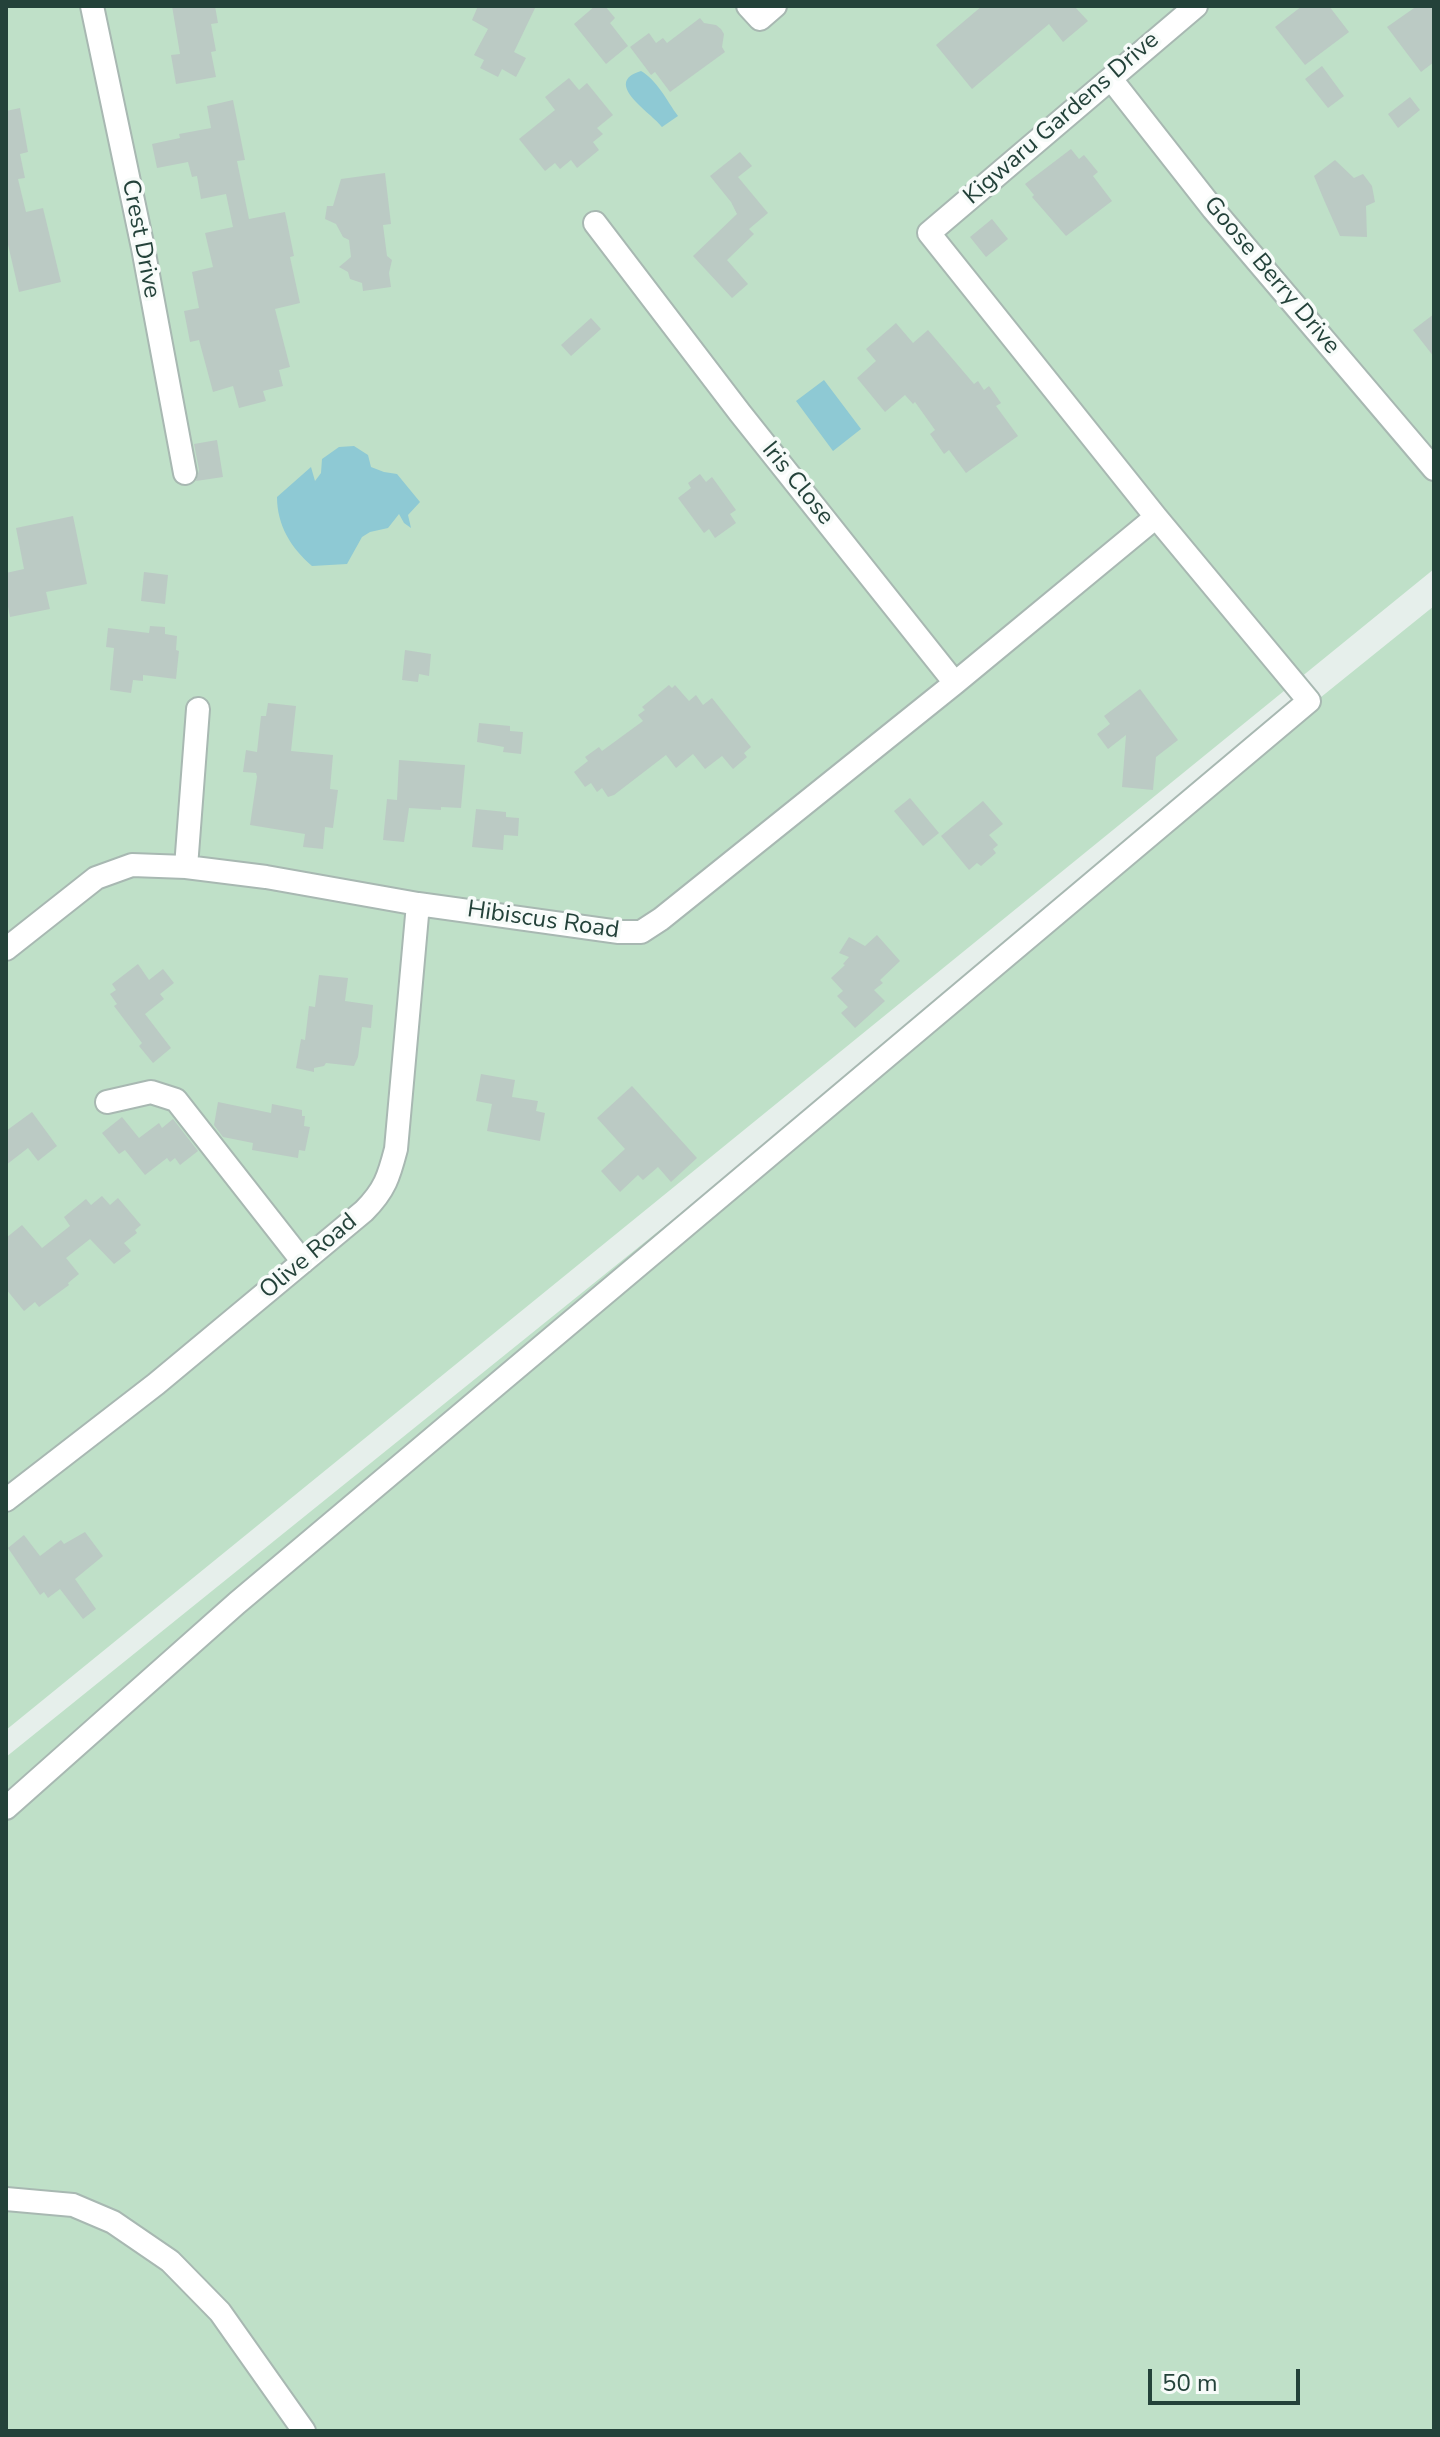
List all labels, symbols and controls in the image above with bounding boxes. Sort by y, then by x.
street label: Kigwaru Gardens Drive [959,26,1165,212]
street label: Crest Drive [114,177,166,301]
street label: Goose Berry Drive [1197,191,1345,361]
street label: Iris Close [755,437,839,531]
street label: Hibiscus Road [465,896,621,946]
street label: Olive Road [255,1208,363,1306]
scale bar [1152,2353,1304,2403]
text: 50 m [1162,2367,1218,2399]

